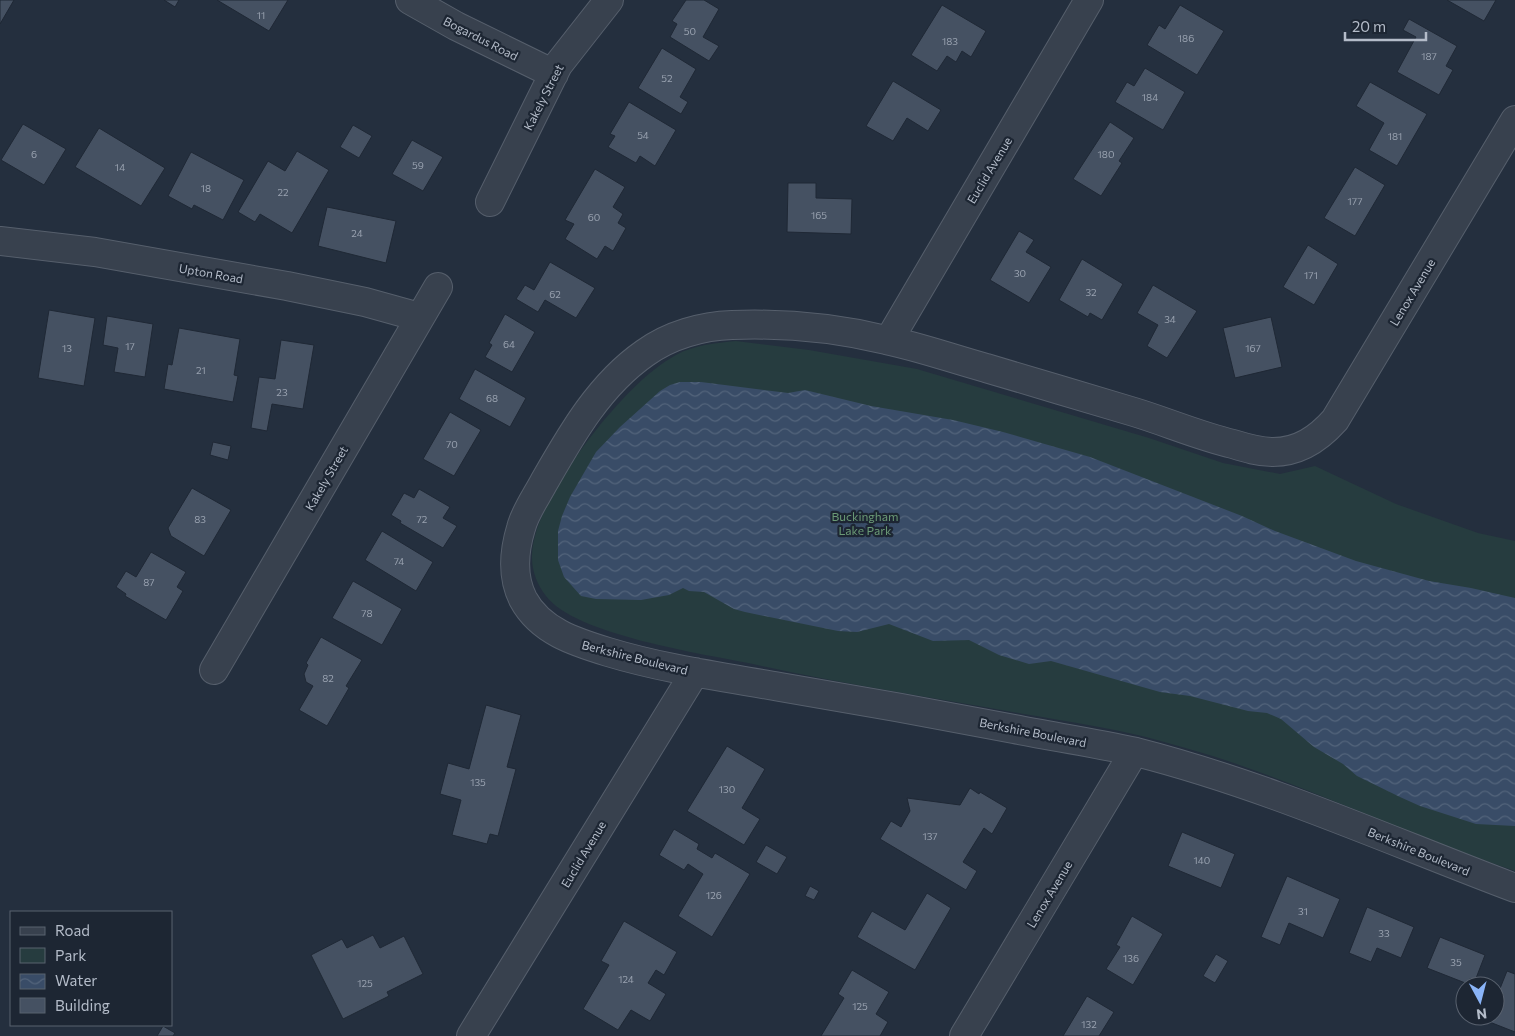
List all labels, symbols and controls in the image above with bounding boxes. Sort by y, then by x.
house number: 11 [257,9,265,21]
scale bar [1345,10,1426,42]
street label: Bogardus Road [441,13,521,63]
text: 20 m [1352,17,1386,35]
house number: 50 [684,25,696,37]
house number: 186 [1178,32,1194,44]
house number: 183 [942,35,958,47]
house number: 187 [1421,50,1437,62]
street label: Kakely Street [520,62,566,132]
house number: 52 [661,72,673,84]
house number: 184 [1142,91,1158,103]
house number: 54 [637,129,649,141]
house number: 181 [1388,130,1402,142]
street label: Euclid Avenue [964,134,1014,206]
house number: 6 [31,148,37,160]
house number: 180 [1098,148,1114,160]
house number: 59 [412,159,424,171]
house number: 14 [115,161,125,173]
house number: 18 [201,182,211,194]
house number: 22 [277,186,289,198]
house number: 177 [1348,195,1362,207]
house number: 165 [811,209,827,221]
house number: 60 [588,211,600,223]
house number: 24 [351,227,363,239]
street label: Lenox Avenue [1387,256,1437,328]
street label: Upton Road [178,260,244,286]
house number: 30 [1014,267,1026,279]
house number: 171 [1304,269,1318,281]
house number: 32 [1085,286,1097,298]
house number: 62 [549,288,561,300]
house number: 34 [1164,313,1176,325]
house number: 64 [503,338,515,350]
house number: 17 [125,340,135,352]
house number: 13 [62,342,72,354]
house number: 167 [1245,342,1261,354]
house number: 21 [196,364,206,376]
house number: 23 [276,386,288,398]
house number: 68 [486,392,498,404]
house number: 70 [446,438,458,450]
street label: Kakely Street [302,443,350,513]
park label: Buckingham Lake Park [832,509,898,537]
house number: 83 [194,513,206,525]
house number: 72 [417,513,428,525]
house number: 74 [394,555,404,567]
house number: 87 [143,576,155,588]
house number: 78 [361,607,373,619]
street label: Berkshire Boulevard [581,637,689,677]
house number: 82 [322,672,334,684]
street label: Berkshire Boulevard [978,715,1088,749]
house number: 135 [470,776,486,788]
house number: 130 [719,783,735,795]
street label: Euclid Avenue [558,818,608,890]
street label: Berkshire Boulevard [1366,824,1472,878]
house number: 137 [922,830,938,842]
house number: 140 [1194,854,1210,866]
street label: Lenox Avenue [1024,858,1074,930]
house number: 126 [706,889,722,901]
house number: 31 [1298,905,1308,917]
legend [10,911,172,1026]
text: Road [55,921,90,939]
house number: 33 [1378,927,1390,939]
text: Park [55,946,86,964]
house number: 136 [1123,952,1139,964]
house number: 35 [1450,956,1462,968]
text: Water [55,971,97,989]
house number: 124 [618,973,634,985]
north arrow [1455,976,1505,1026]
house number: 125 [357,977,373,989]
text: Building [55,996,110,1014]
house number: 125 [852,1000,868,1012]
text: N [1475,1005,1488,1023]
house number: 132 [1081,1018,1097,1030]

